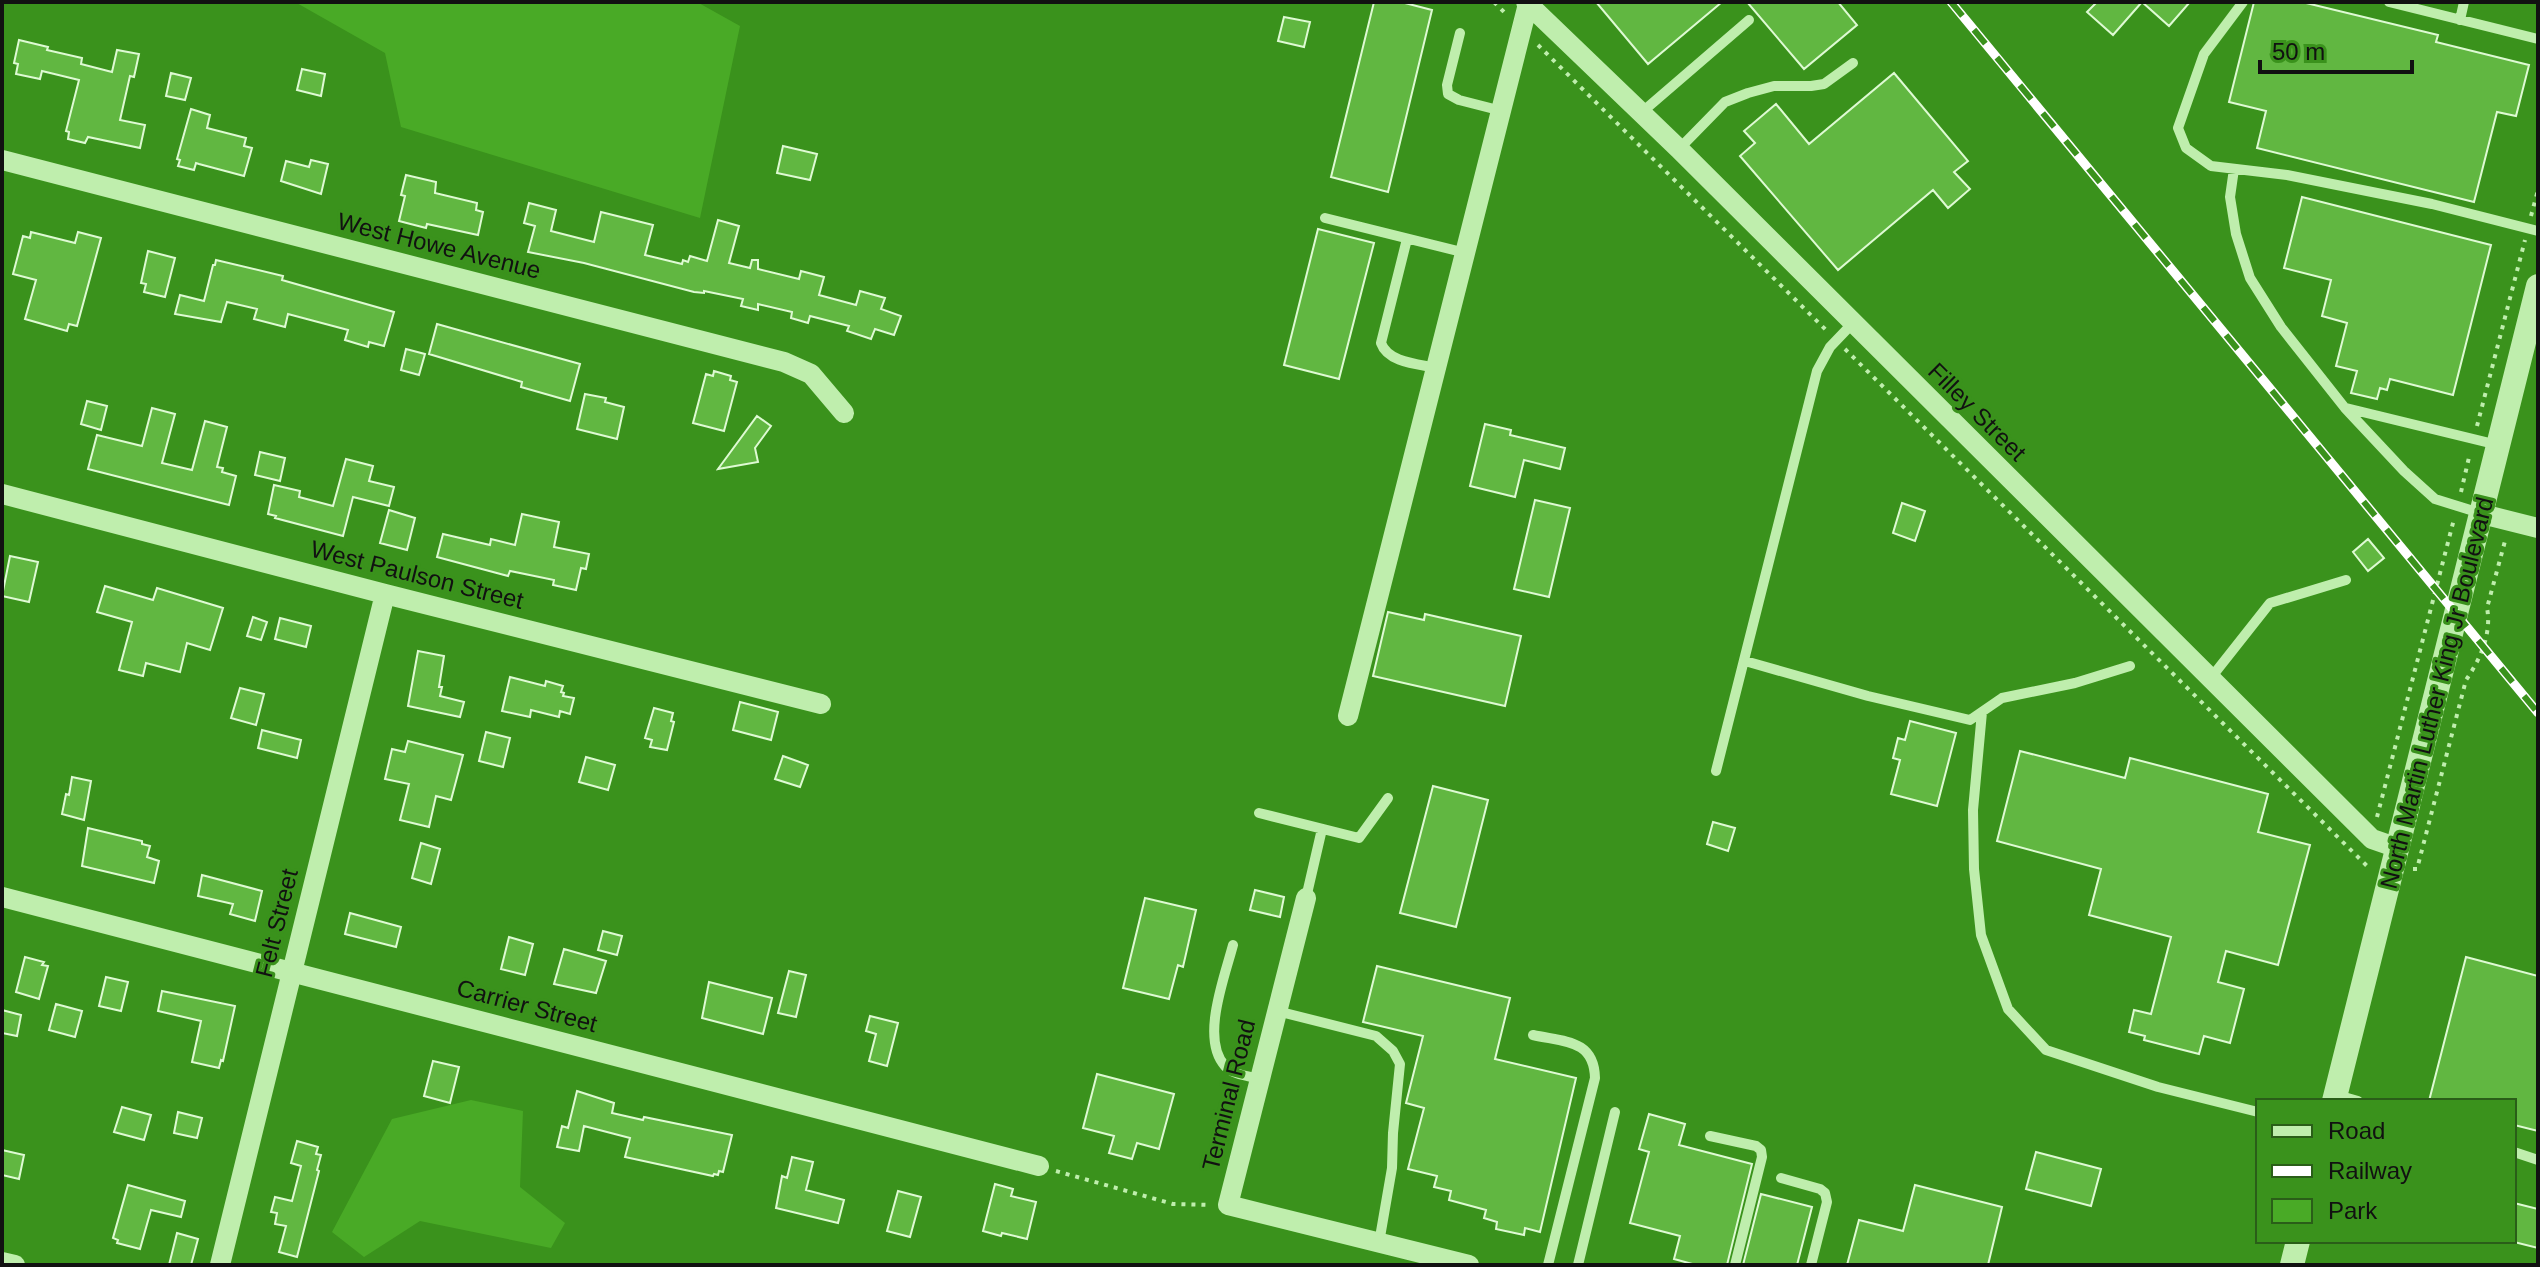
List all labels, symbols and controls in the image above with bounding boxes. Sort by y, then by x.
scale bar [2260,24,2412,74]
text: 50 m [2272,38,2325,65]
street label: West Howe Avenue [335,207,544,284]
street label: Filley Street [1923,357,2032,466]
street label: North Martin Luther King Jr Boulevard [2375,494,2498,892]
street label: West Paulson Street [308,535,527,614]
street label: Felt Street [250,866,303,980]
street label: Carrier Street [454,974,601,1037]
street label: Terminal Road [1197,1017,1260,1173]
legend [2256,1099,2516,1243]
text: Road [2328,1117,2385,1144]
text: Railway [2328,1157,2412,1184]
text: Park [2328,1197,2378,1224]

